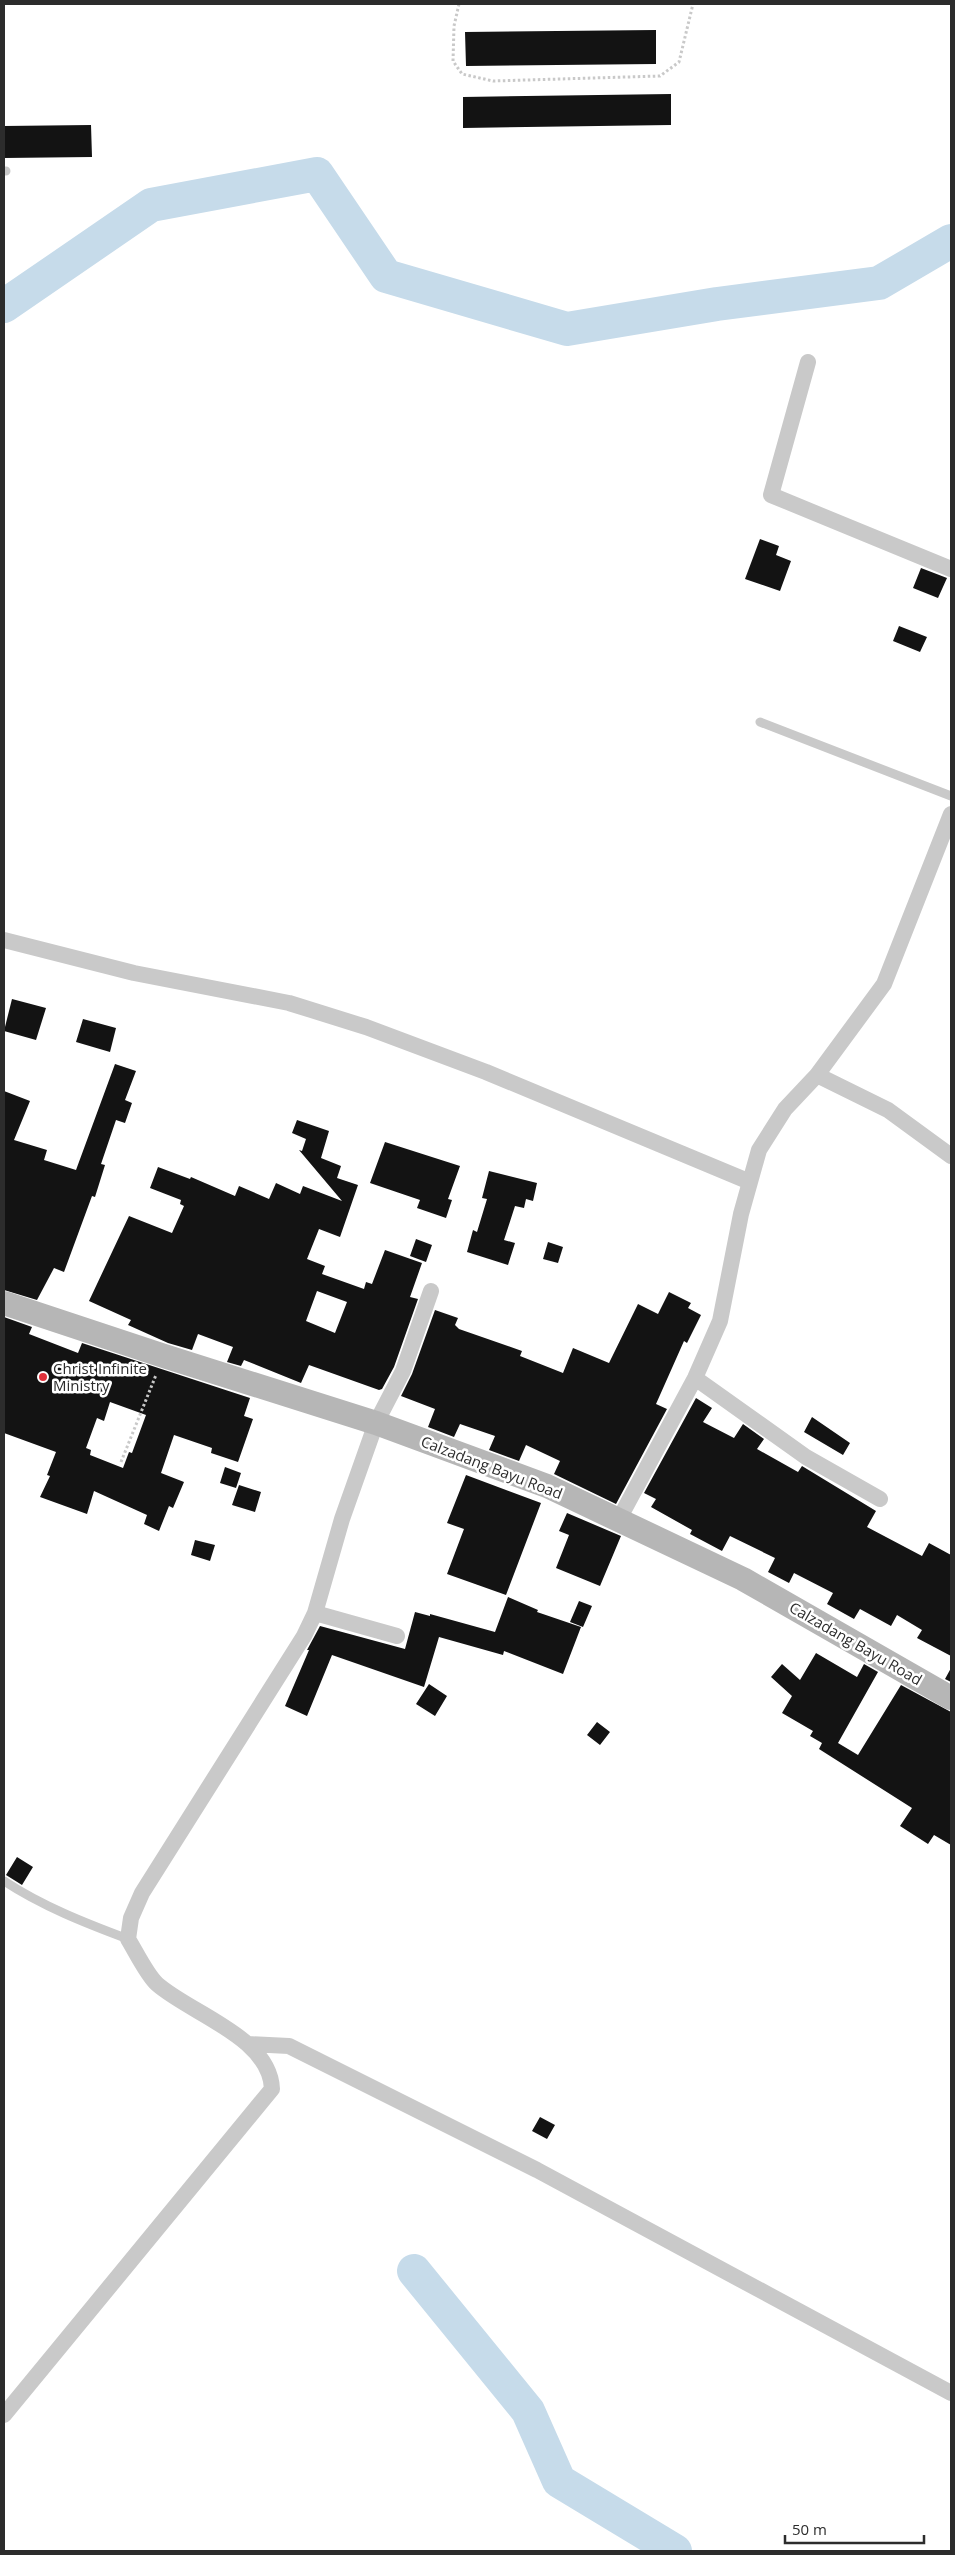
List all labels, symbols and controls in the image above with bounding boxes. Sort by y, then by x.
place label: Christ Infinite Ministry [53,1358,147,1395]
marker: Christ Infinite Ministry [37,1371,49,1383]
street label: Calzadang Bayu Road [418,1431,566,1503]
street label: Calzadang Bayu Road [786,1597,926,1689]
scale bar [785,2512,924,2544]
text: 50 m [792,2519,827,2539]

